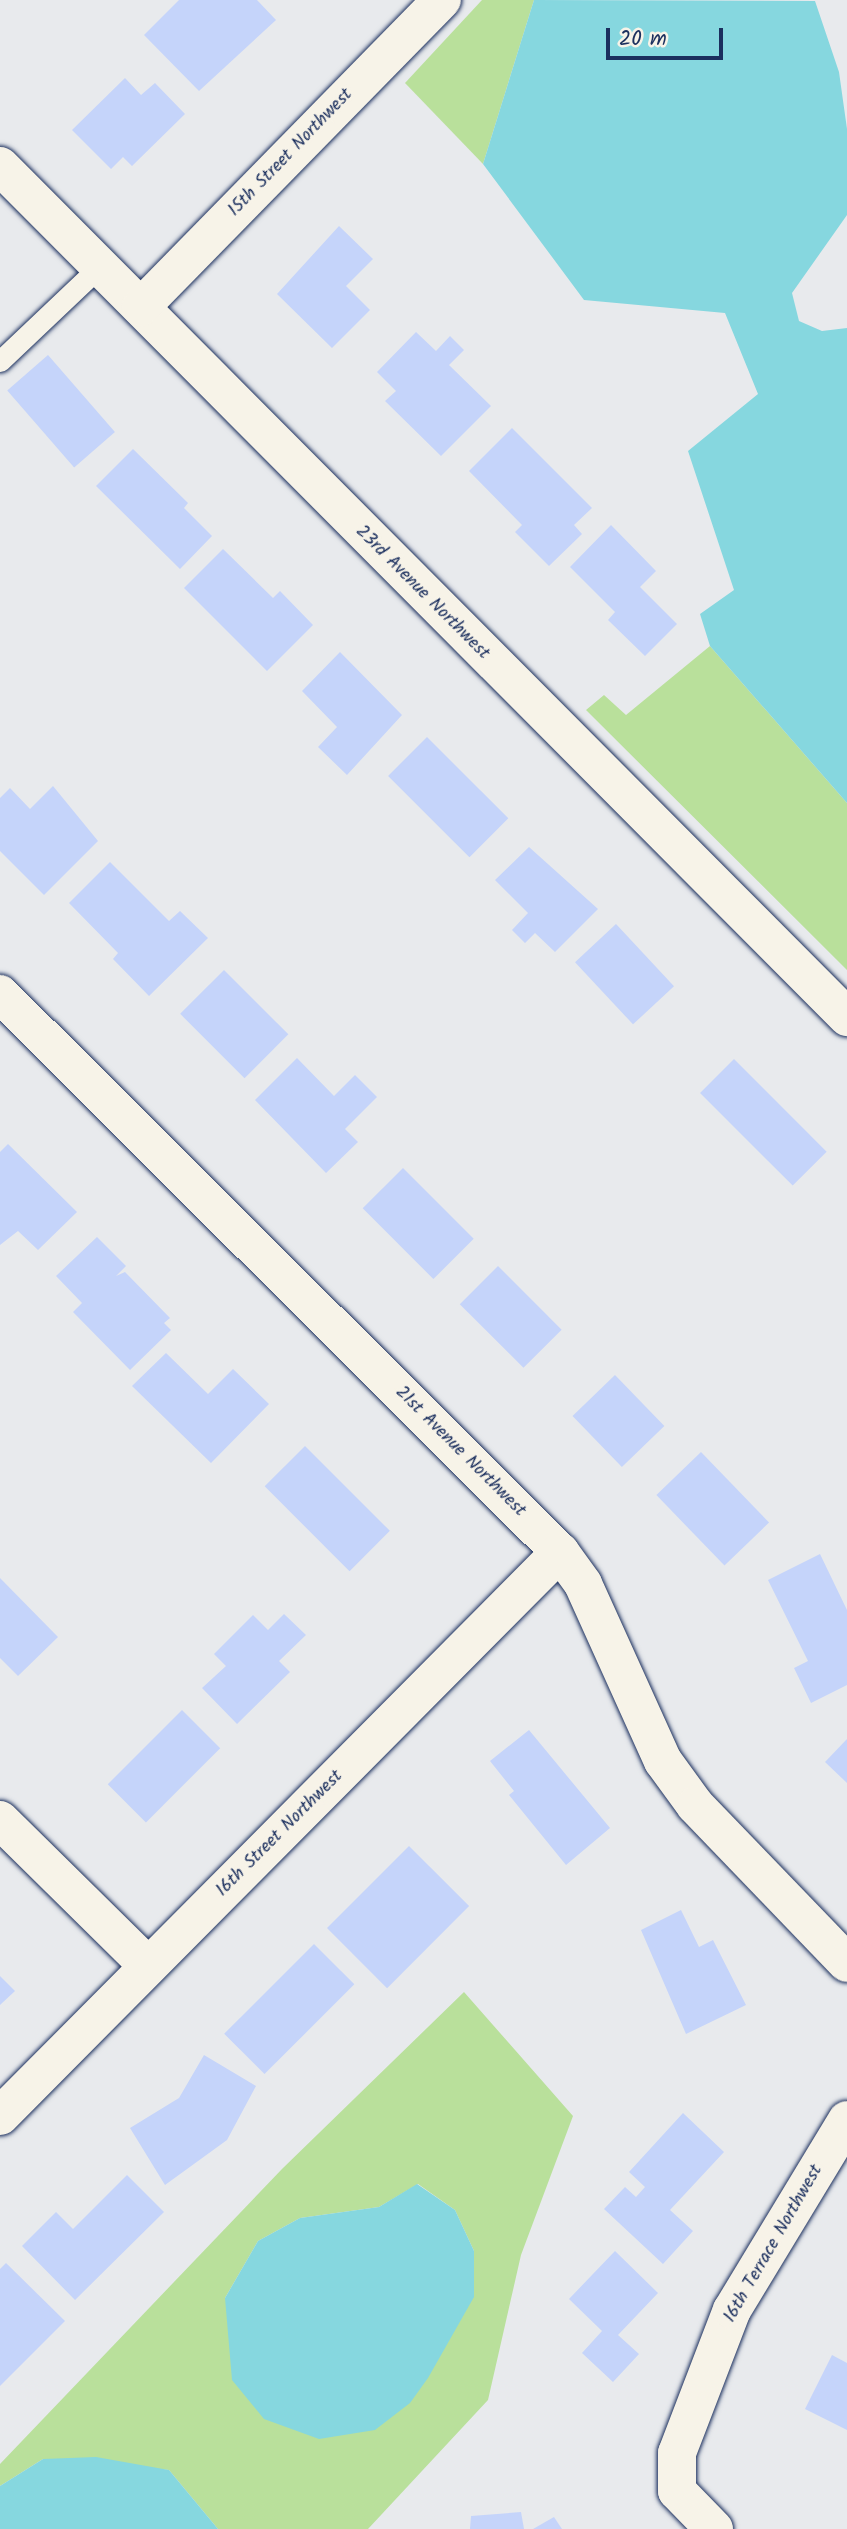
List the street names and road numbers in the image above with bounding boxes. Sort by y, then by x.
street label: 15th Street Northwest [224,84,358,222]
street label: 23rd Avenue Northwest [350,521,494,665]
street label: 21st Avenue Northwest [390,1382,530,1522]
street label: 16th Street Northwest [212,1766,348,1902]
street label: 16th Terrace Northwest [720,2161,828,2327]

